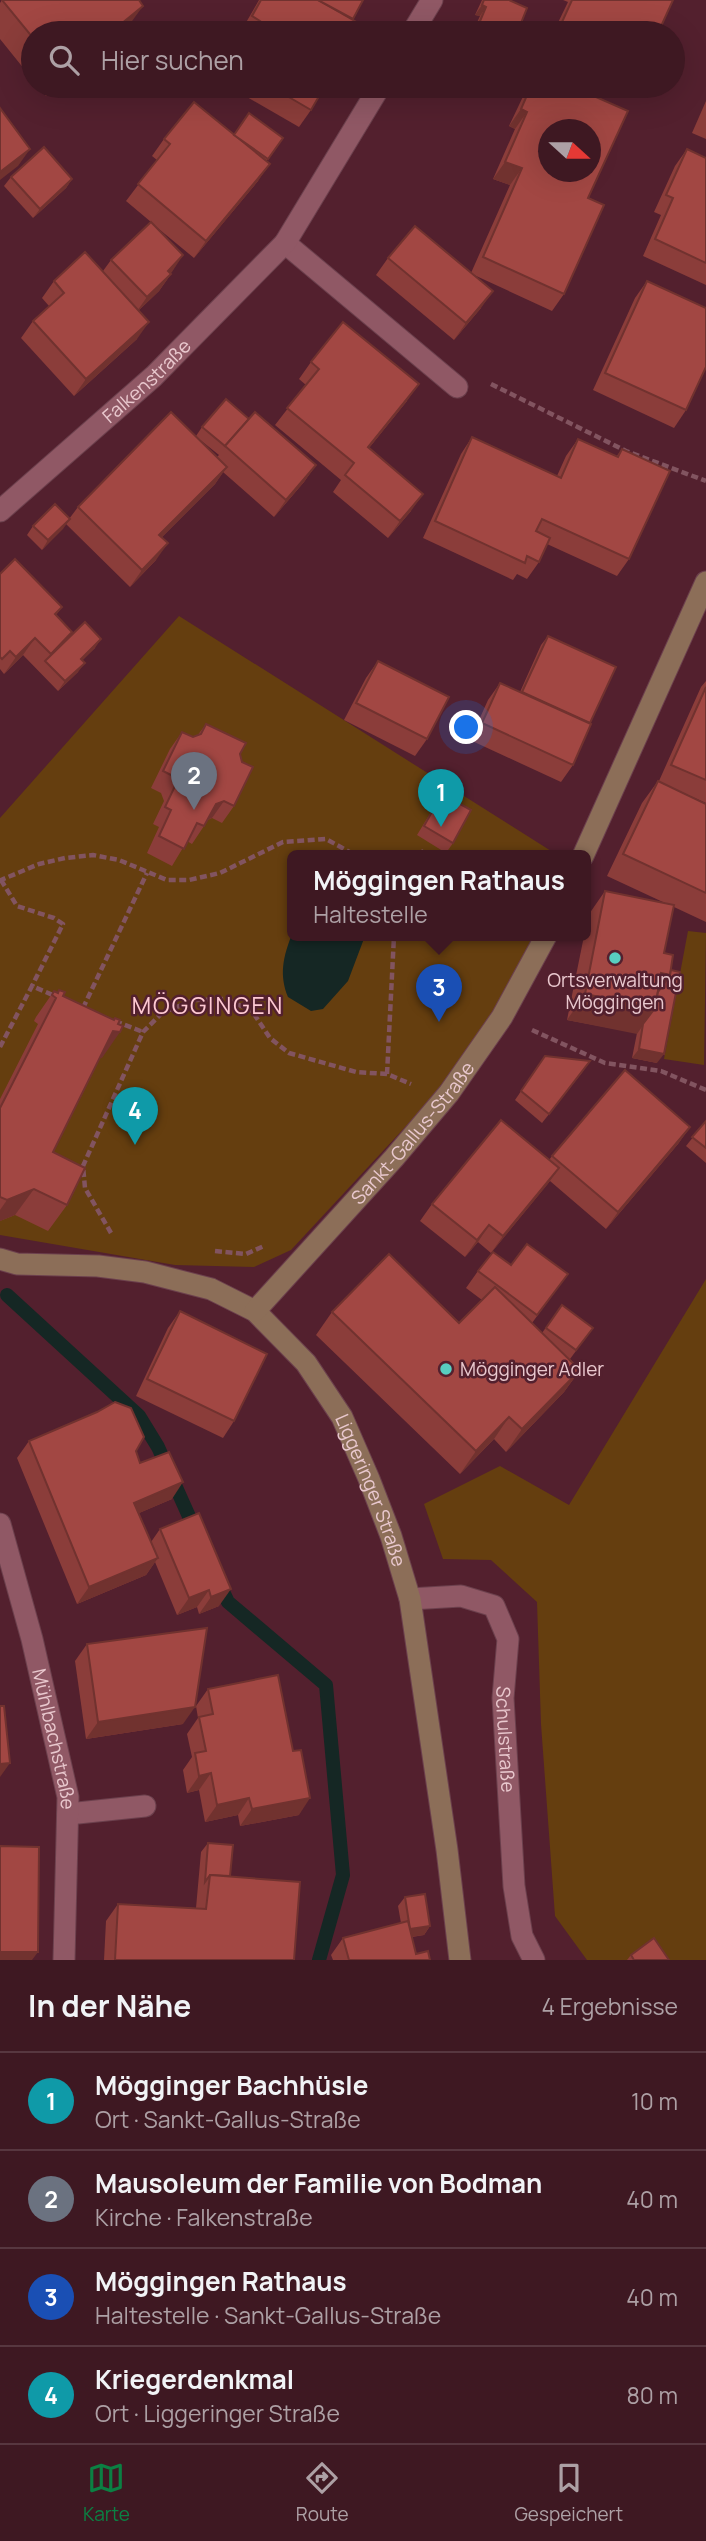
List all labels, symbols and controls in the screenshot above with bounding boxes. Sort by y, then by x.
search box [21,21,685,98]
icon: search [45,41,83,79]
text: Hier suchen [101,42,244,78]
north arrow [538,119,601,182]
street label: Falkenstraße [96,333,197,429]
your location [449,710,483,744]
pin: 2 [171,752,217,810]
pin: 1 [418,769,464,827]
popup [287,850,591,941]
text: Möggingen Rathaus [313,862,565,898]
text: Haltestelle [313,898,428,930]
marker: Ortsverwaltung Möggingen [607,950,623,966]
pin: 3 [416,964,462,1022]
place label: Ortsverwaltung Möggingen [547,967,683,1015]
district label: MÖGGINGEN [132,989,284,1021]
street label: Sankt-Gallus-Straße [345,1056,480,1210]
pin: 4 [112,1087,158,1145]
place label: Mögginger Adler [460,1356,604,1382]
marker: Mögginger Adler [438,1361,454,1377]
street label: Liggeringer Straße [329,1410,412,1570]
street label: Mühlbachstraße [26,1666,81,1810]
street label: Schulstraße [490,1685,522,1793]
text: In der Nähe [28,1985,191,2026]
text: 4 Ergebnisse [542,1990,678,2022]
text: Mögginger Bachhüsle [95,2067,368,2103]
text: 1 [46,2085,56,2117]
text: 10 m [631,2085,678,2117]
text: Ort · Sankt-Gallus-Straße [95,2103,361,2135]
text: Mausoleum der Familie von Bodman [95,2165,542,2201]
text: 2 [44,2183,58,2215]
text: 40 m [626,2183,678,2215]
text: Kirche · Falkenstraße [95,2201,313,2233]
text: Möggingen Rathaus [95,2263,347,2299]
text: 3 [44,2281,58,2313]
text: 40 m [626,2281,678,2313]
text: Haltestelle · Sankt-Gallus-Straße [95,2299,441,2331]
text: Kriegerdenkmal [95,2361,294,2397]
text: 4 [44,2379,58,2411]
text: 80 m [627,2379,678,2411]
text: Ort · Liggeringer Straße [95,2397,340,2429]
tab: Karte [83,2459,130,2527]
tab: Route [296,2459,349,2527]
tab: Gespeichert [514,2459,623,2527]

